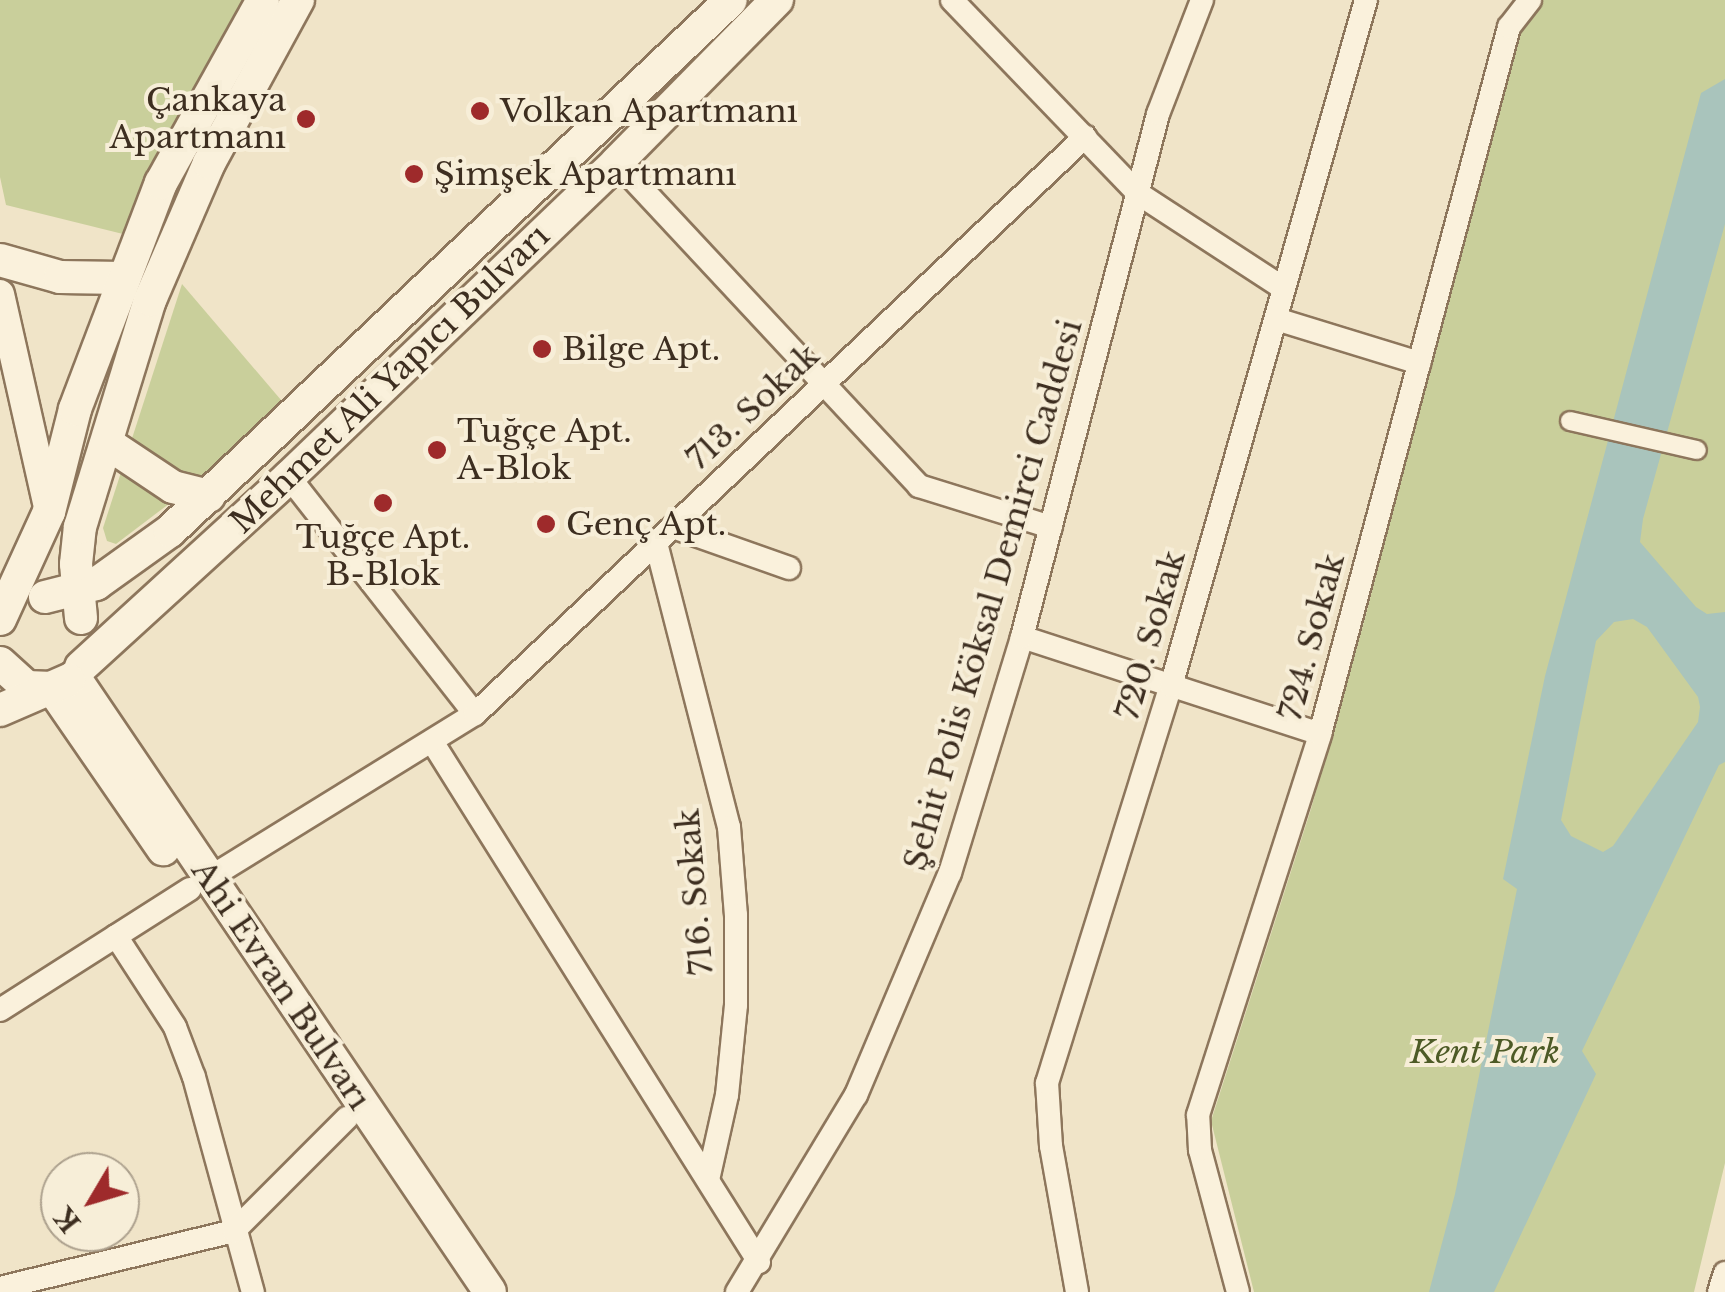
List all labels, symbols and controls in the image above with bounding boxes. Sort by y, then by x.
place label: Çankaya Apartmanı [109,82,286,157]
place label: Volkan Apartmanı [500,92,799,130]
marker: Volkan Apartmanı [469,100,491,122]
marker: Çankaya Apartmanı [295,108,317,130]
place label: Şimşek Apartmanı [434,155,738,193]
marker: Şimşek Apartmanı [403,163,425,185]
street label: Mehmet Ali Yapıcı Bulvarı [222,216,558,542]
street label: Şehit Polis Köksal Demirci Caddesi [896,315,1090,875]
place label: Bilge Apt. [562,330,721,368]
street label: 713. Sokak [679,336,827,478]
marker: Bilge Apt. [531,338,553,360]
place label: Tuğçe Apt. A-Blok [457,413,633,488]
marker: Tuğçe Apt. A-Blok [426,439,448,461]
marker: Tuğçe Apt. B-Blok [372,492,394,514]
place label: Genç Apt. [566,505,728,543]
marker: Genç Apt. [535,513,557,535]
place label: Tuğçe Apt. B-Blok [295,519,471,594]
street label: 720. Sokak [1109,546,1193,724]
street label: 724. Sokak [1271,550,1353,724]
street label: 716. Sokak [669,807,721,977]
street label: Ahi Evran Bulvarı [183,853,379,1117]
park label: Kent Park [1410,1033,1560,1071]
north arrow [40,1152,140,1252]
text: K [47,1200,88,1239]

